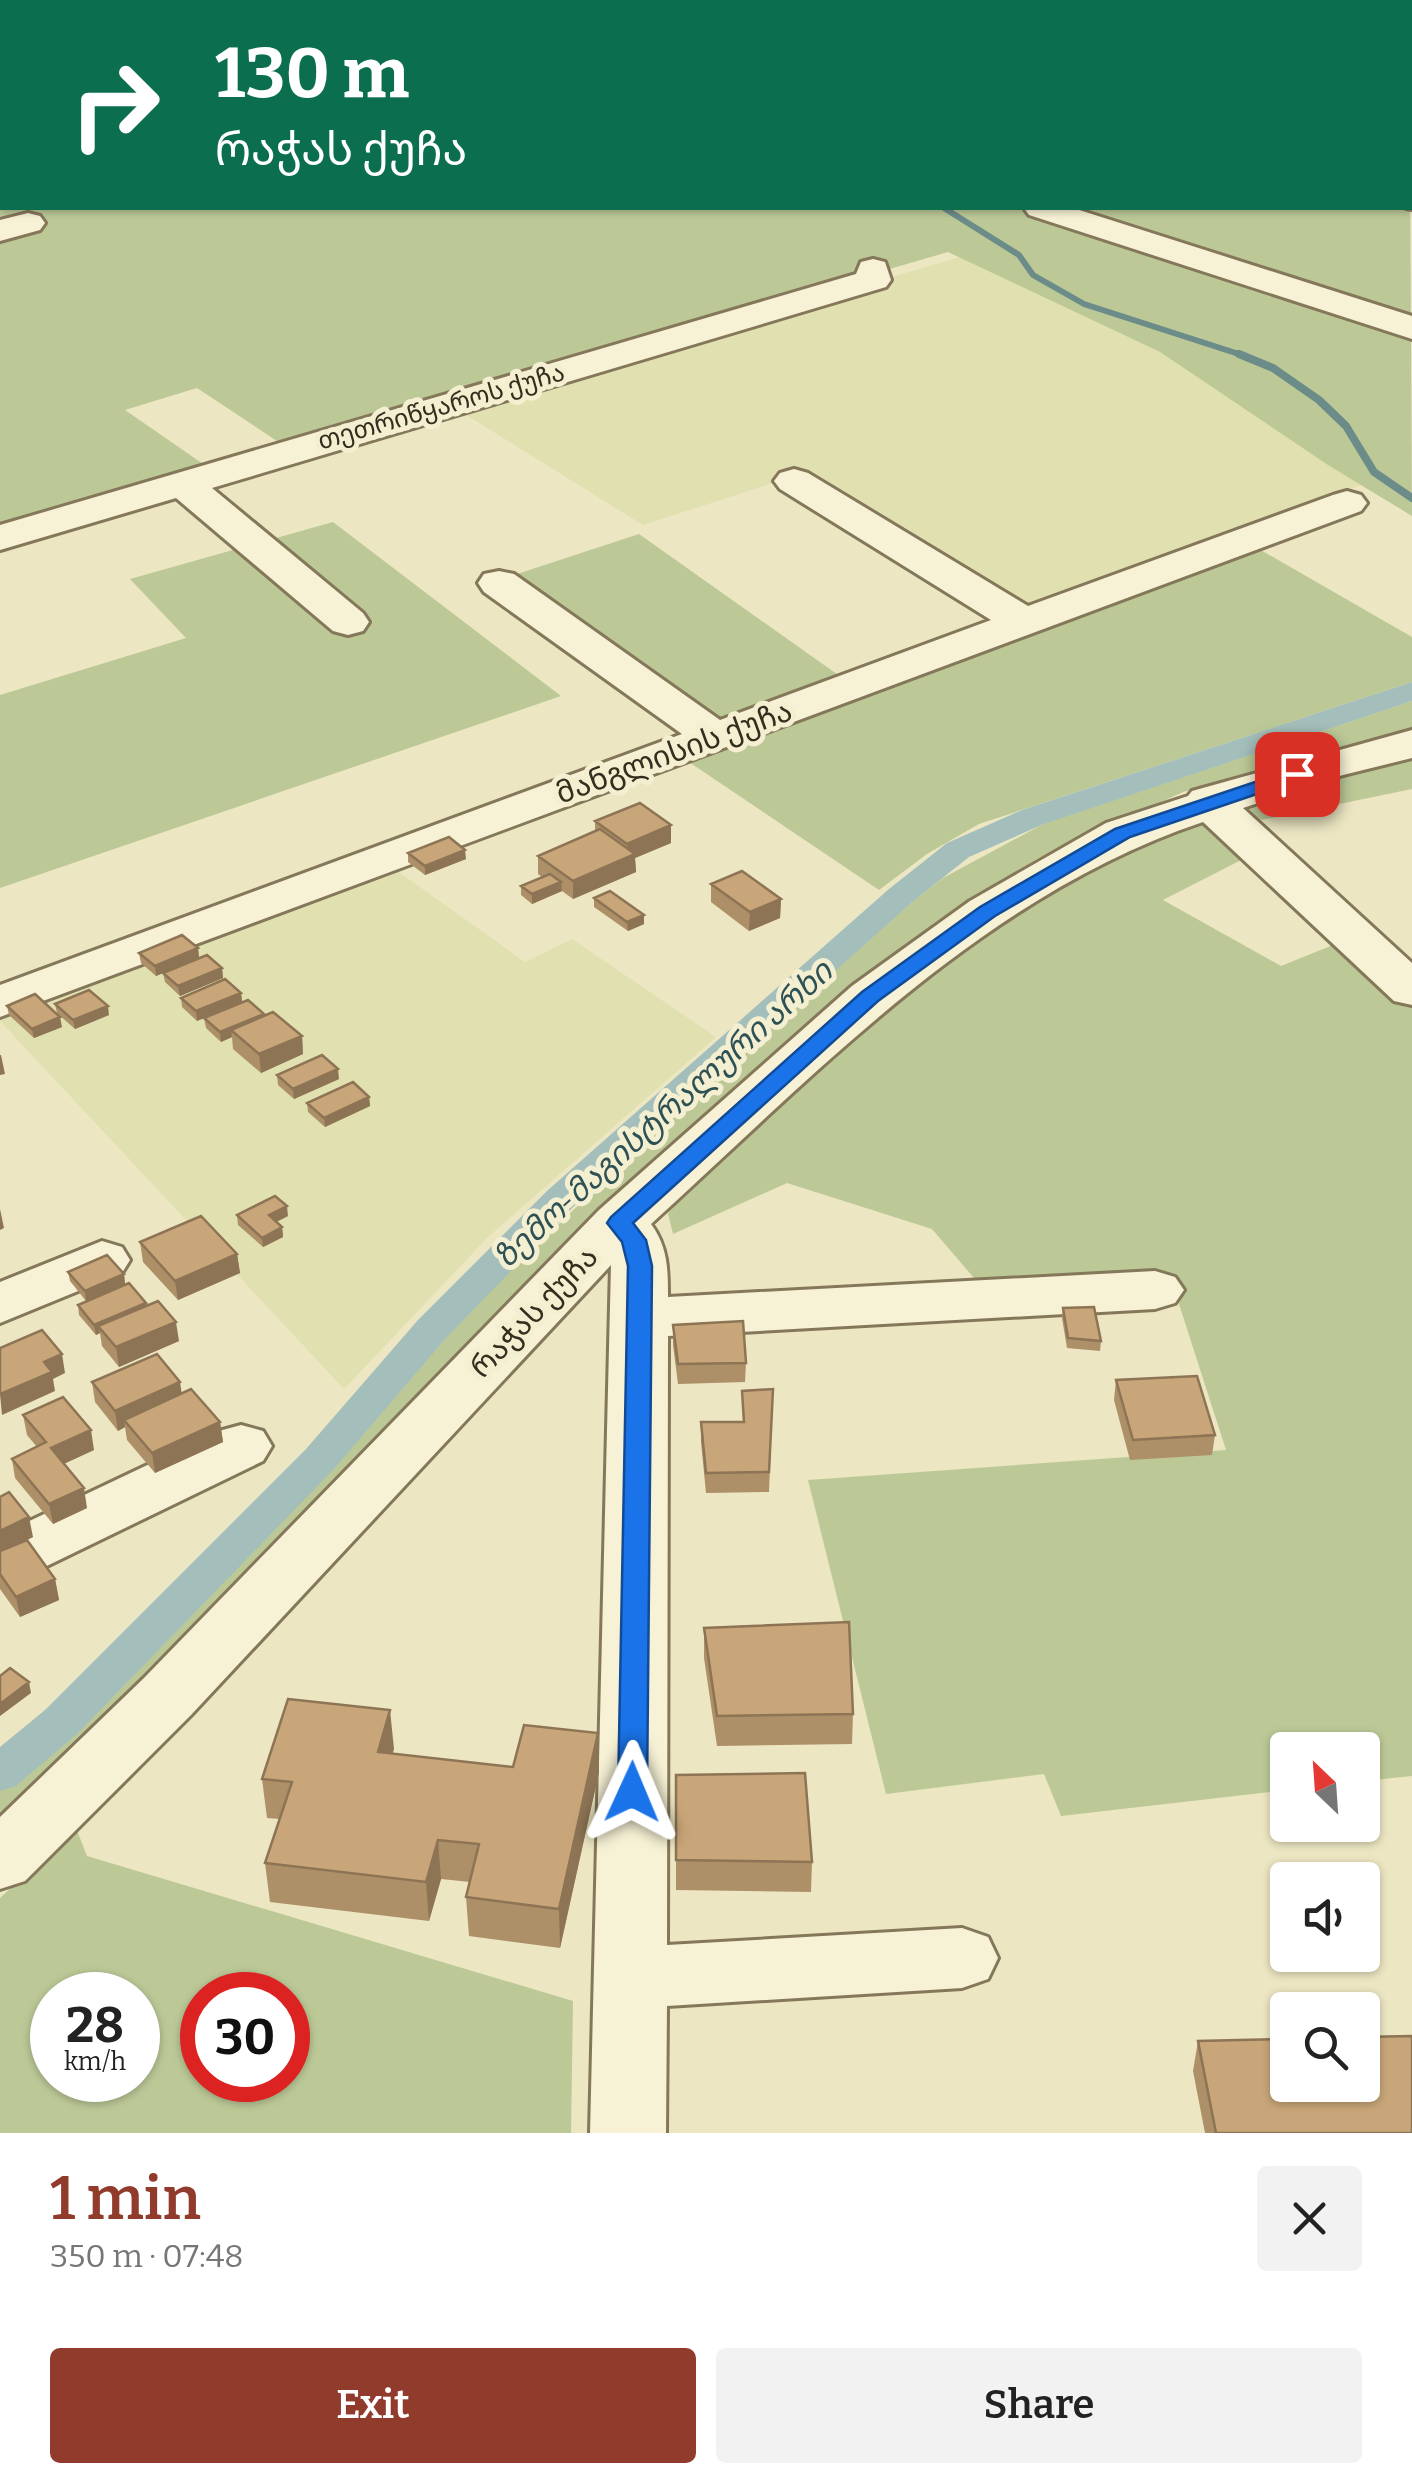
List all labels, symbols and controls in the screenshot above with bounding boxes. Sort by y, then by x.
text: 130 m [215,32,409,116]
icon: right [50,40,180,170]
text: რაჭას ქუჩა [215,123,467,177]
street label: თეთრიწყაროს ქუჩა [314,357,568,457]
street label: მანგლისის ქუჩა [551,693,797,811]
pin [1255,732,1340,817]
icon: arrive [1270,747,1325,802]
water label: ზემო-მაგისტრალური არხი [486,951,841,1276]
street label: რაჭას ქუჩა [463,1239,605,1385]
north arrow [1270,1732,1380,1842]
map controls [1270,1732,1380,2102]
position arrow [580,1740,684,1844]
button: sound [1270,1862,1380,1972]
speed limit sign: 30 [180,1972,310,2102]
button: search [1270,1992,1380,2102]
text: 28 [66,1995,124,2055]
text: km/h [64,2047,126,2077]
text: 1 min [50,2163,201,2235]
button: close [1257,2166,1362,2271]
text: 350 m · 07:48 [50,2237,244,2275]
button: Exit [50,2348,696,2463]
button: Share [716,2348,1362,2463]

